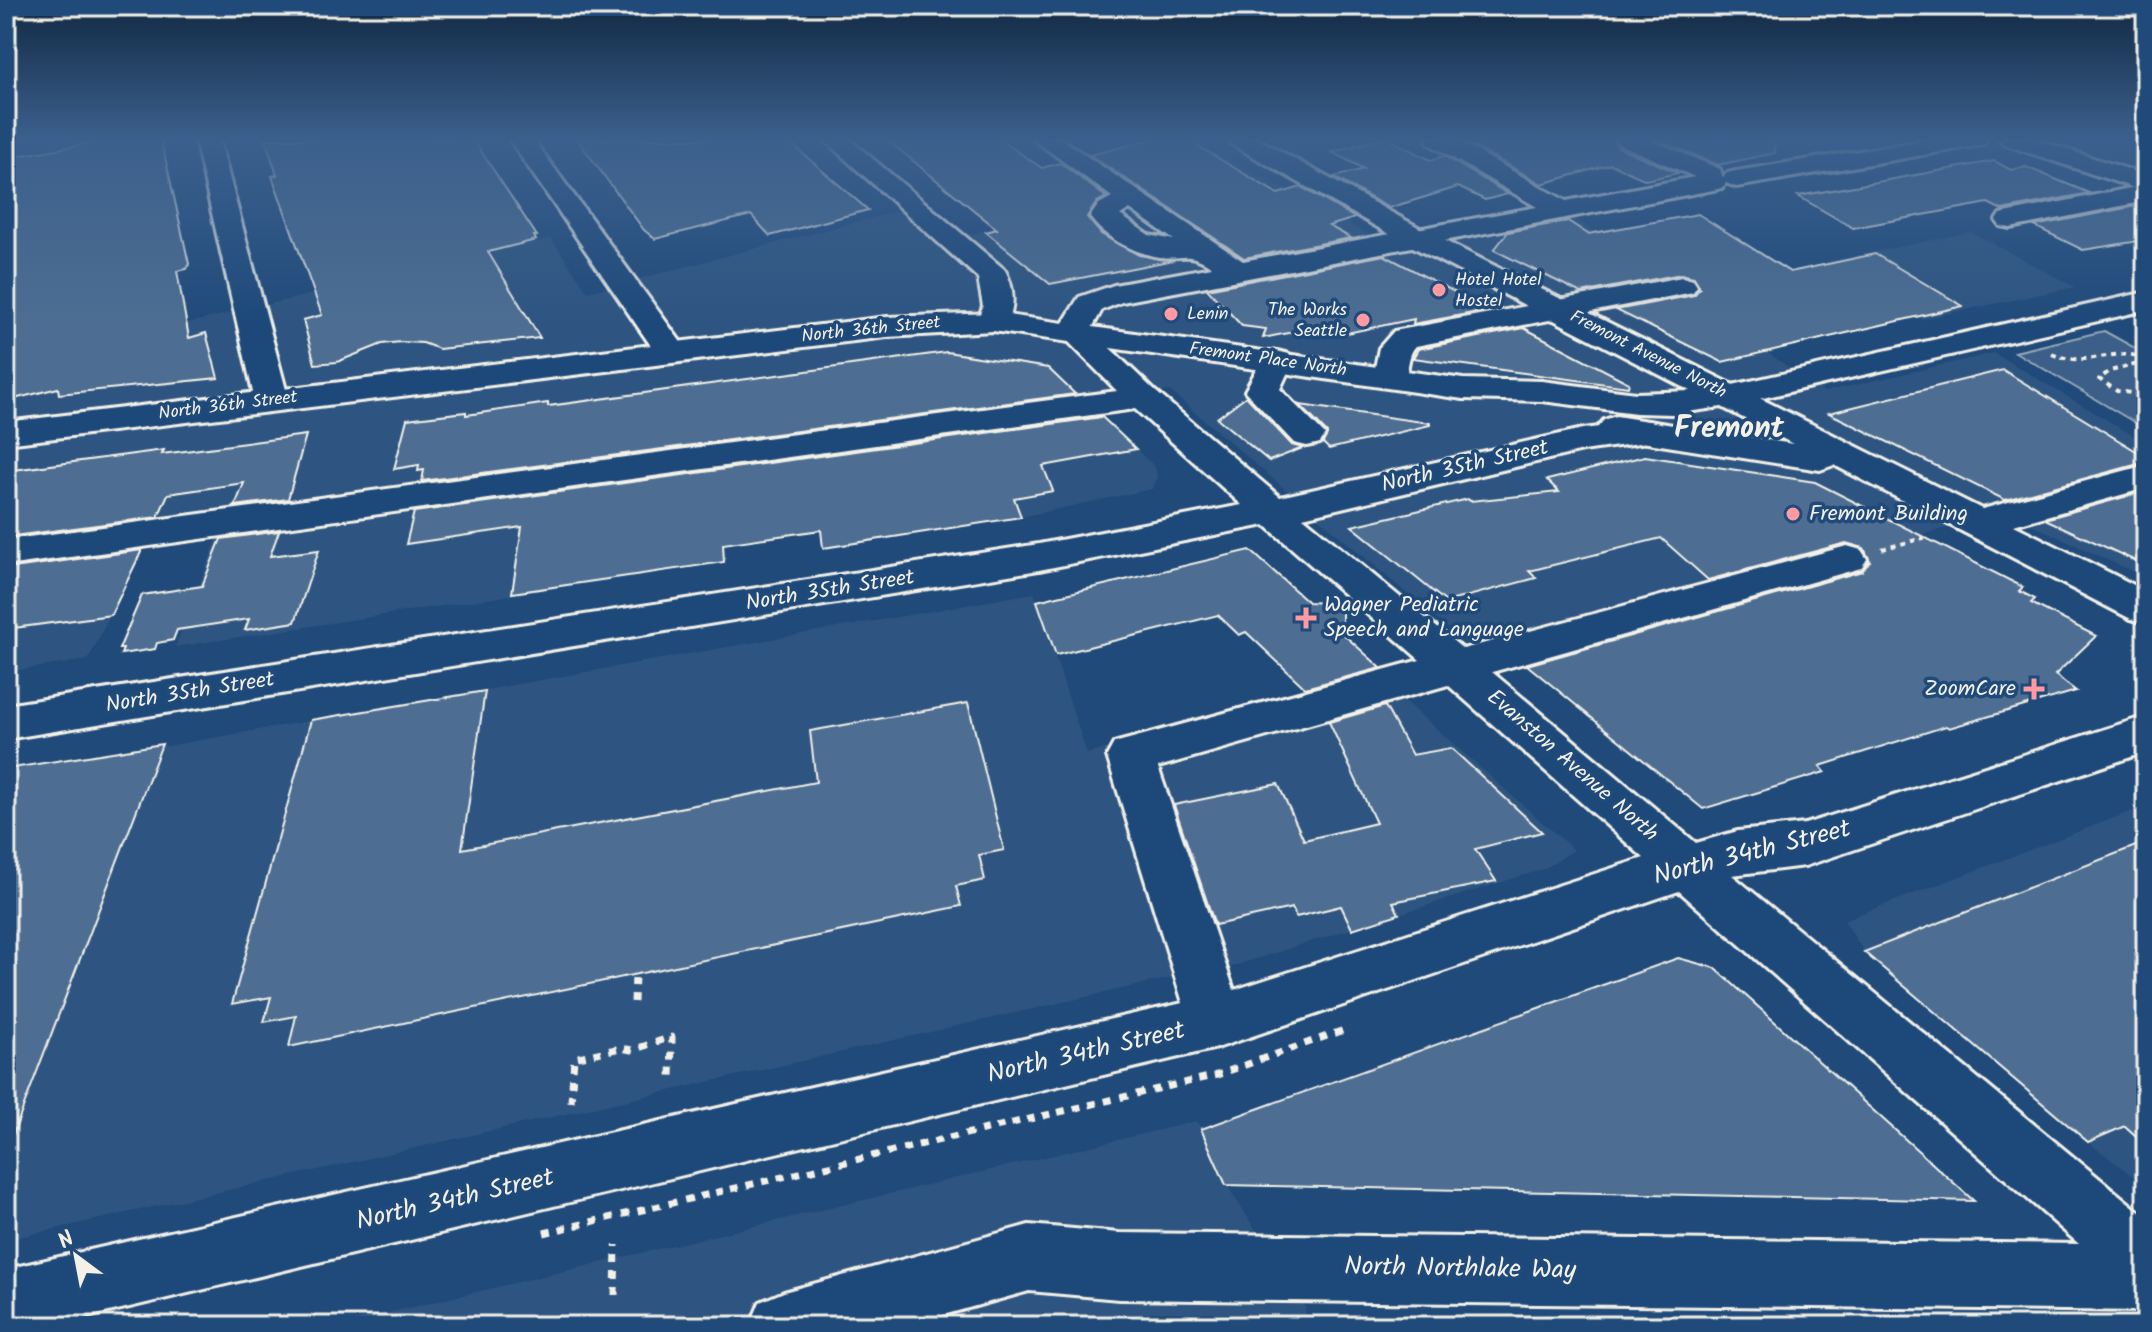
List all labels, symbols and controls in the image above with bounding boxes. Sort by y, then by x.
place label: Hotel Hotel Hostel [1455,266,1542,316]
marker: Hotel Hotel Hostel [1430,281,1448,299]
place label: The Works Seattle [1268,296,1347,346]
place label: Lenin [1187,300,1228,329]
street label: Fremont Avenue North [1564,303,1732,407]
marker: Lenin [1162,305,1180,323]
street label: North 36th Street [800,308,943,352]
marker: The Works Seattle [1354,311,1372,329]
street label: Fremont Place North [1187,335,1349,385]
street label: North 36th Street [157,383,300,429]
district label: Fremont [1674,405,1785,453]
street label: North 35th Street [1378,431,1553,503]
place label: Fremont Building [1809,497,1968,532]
marker: Fremont Building [1784,505,1802,523]
street label: North 35th Street [743,560,917,622]
place label: Wagner Pediatric Speech and Language [1324,588,1524,648]
marker: Wagner Pediatric Speech and Language [1295,607,1317,629]
street label: North 35th Street [103,662,277,724]
place label: ZoomCare [1924,672,2016,707]
marker: ZoomCare [2023,678,2045,700]
street label: Evanston Avenue North [1478,681,1666,851]
street label: North 34th Street [1649,808,1856,898]
street label: North 34th Street [983,1010,1190,1096]
street label: North 34th Street [352,1157,559,1243]
north arrow [36,1216,116,1296]
text: N [52,1223,82,1260]
street label: North Northlake Way [1344,1246,1577,1292]

